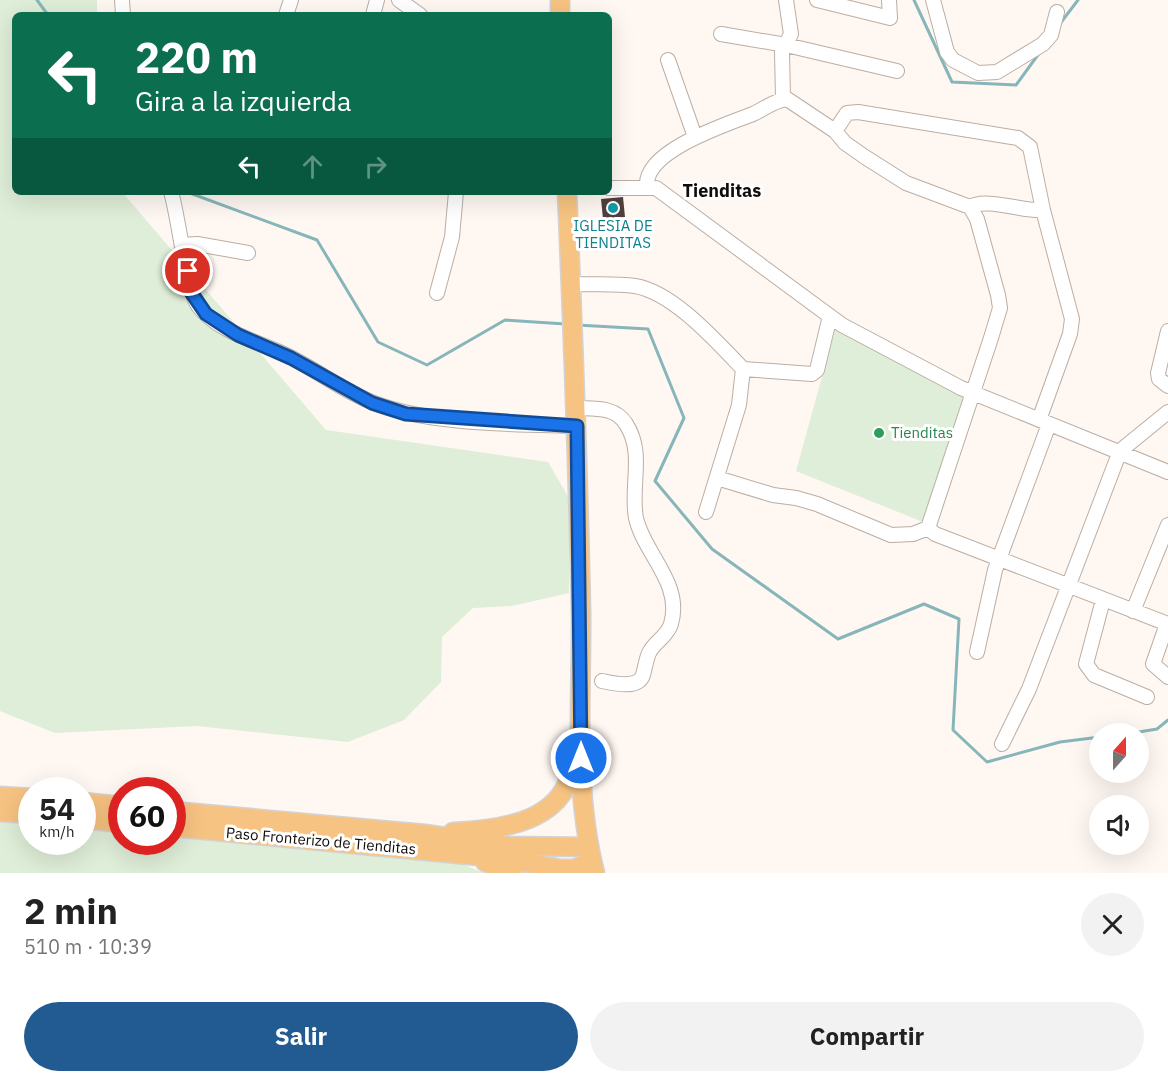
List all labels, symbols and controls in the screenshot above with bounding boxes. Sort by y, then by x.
text: 220 m [135,30,258,85]
icon: left [36,36,114,114]
text: Gira a la izquierda [135,83,351,118]
icon: left [233,150,266,183]
icon: ahead [296,150,329,183]
icon: right [359,150,392,183]
district label: Tienditas [683,179,761,202]
marker: IGLESIA DE TIENDITAS [606,201,620,215]
place label: IGLESIA DE TIENDITAS [573,216,653,252]
pin [162,245,213,296]
icon: arrive [171,254,204,287]
place label: Tienditas [891,423,953,442]
marker: Tienditas [872,426,886,440]
north arrow [1089,723,1149,783]
map controls [1089,723,1149,855]
position arrow [549,726,613,790]
speed limit sign: 60 [108,777,186,855]
text: 54 [39,789,75,828]
button: sound [1089,795,1149,855]
text: km/h [39,822,75,841]
street label: Paso Fronterizo de Tienditas [225,823,417,858]
text: 2 min [24,887,118,934]
button: close [1081,893,1144,956]
text: 510 m · 10:39 [24,933,152,960]
button: Salir [24,1002,578,1071]
button: Compartir [590,1002,1144,1071]

